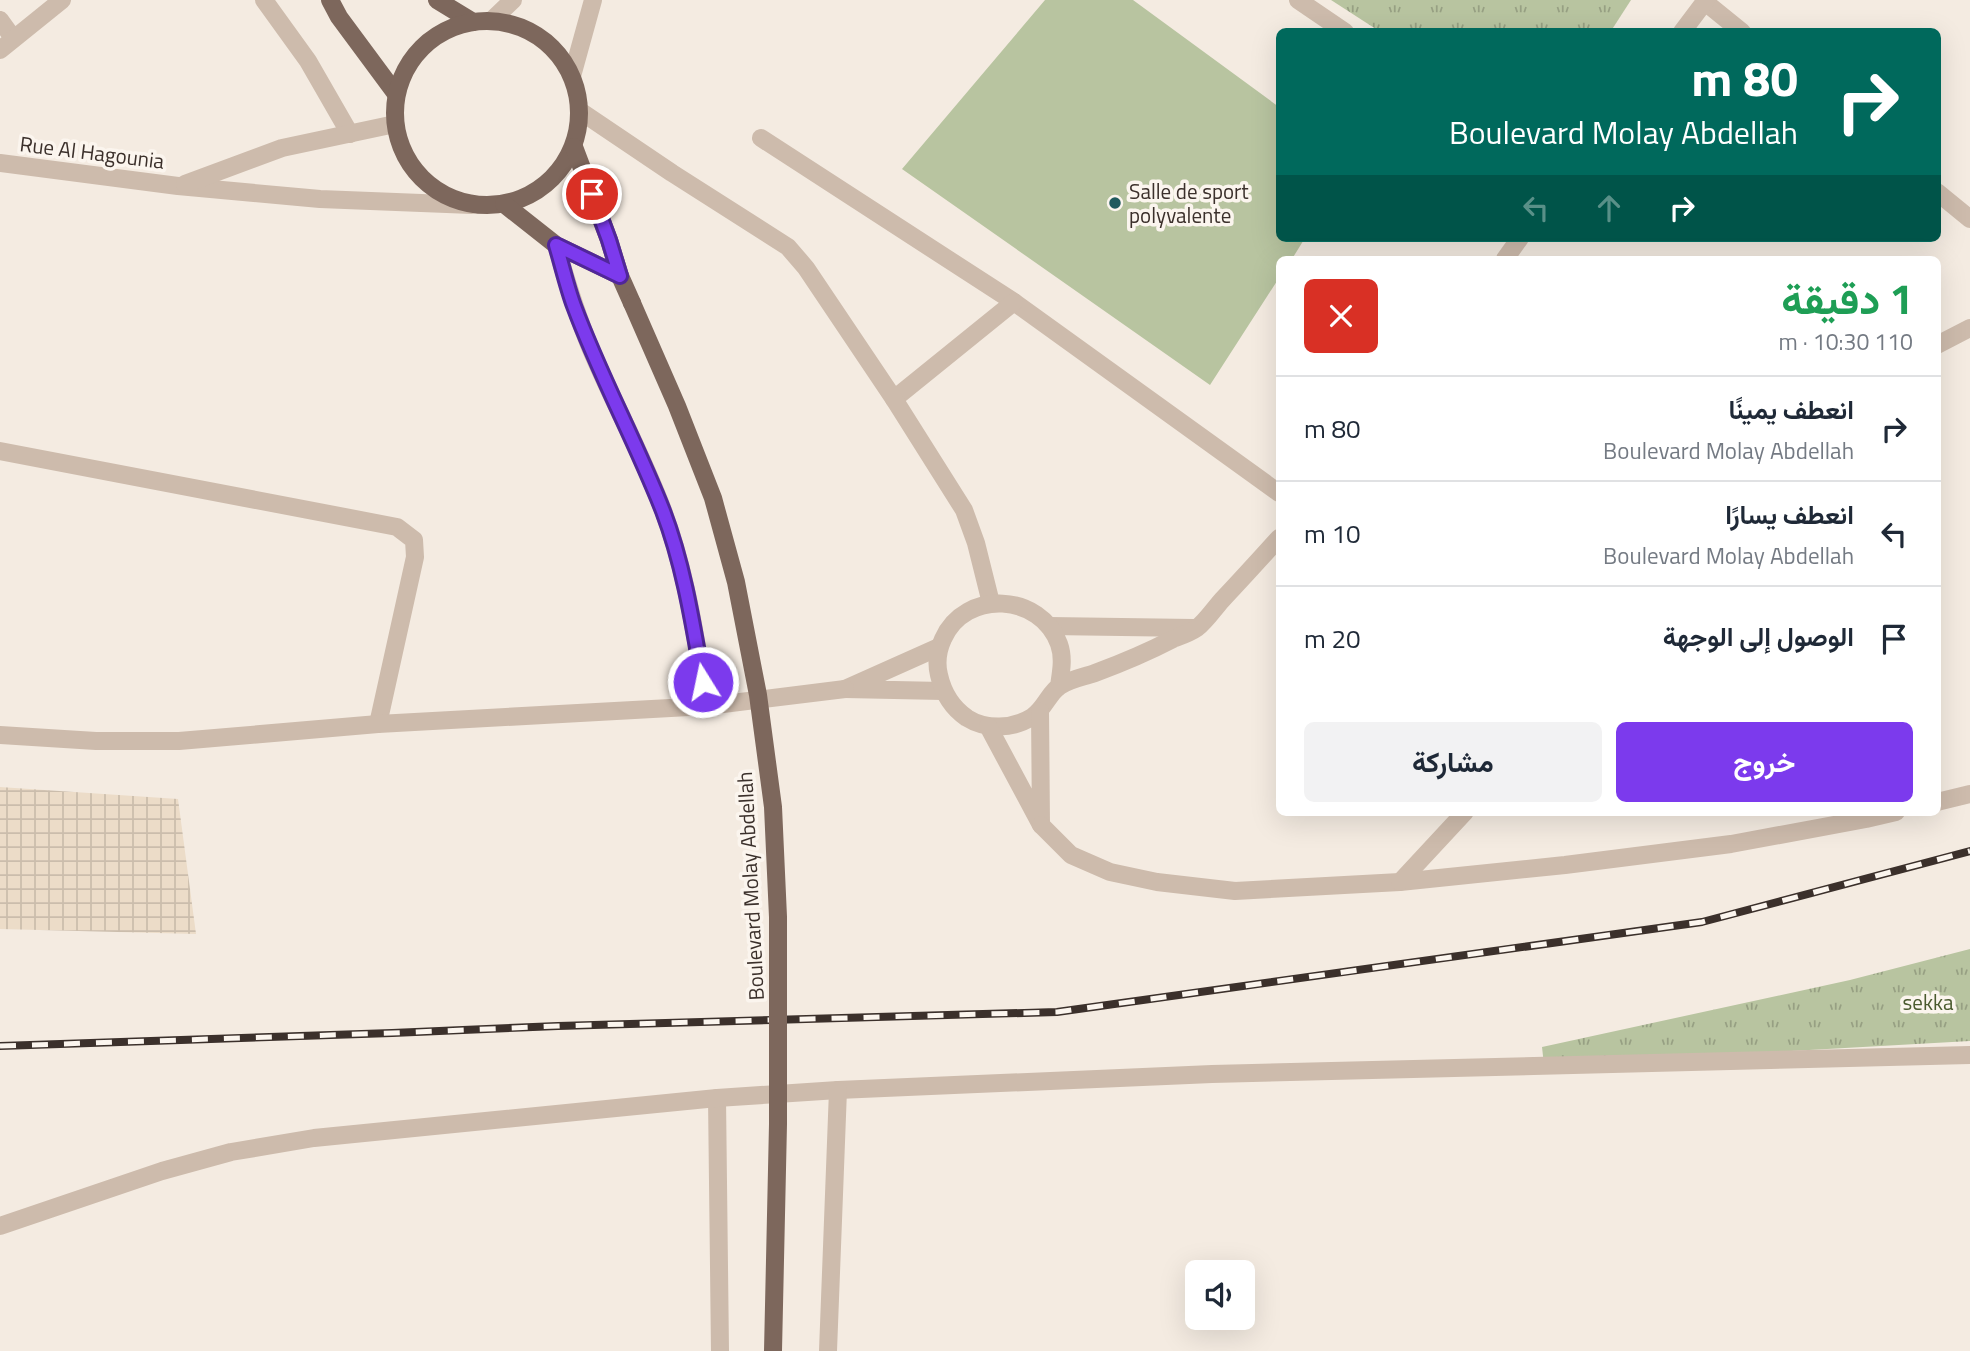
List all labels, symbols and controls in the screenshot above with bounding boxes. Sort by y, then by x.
text: 80 m [1691,40,1798,115]
icon: right [1822,56,1913,147]
text: Boulevard Molay Abdellah [1449,108,1798,156]
street label: Rue Al Hagounia [18,127,167,177]
pin [562,164,622,224]
icon: arrive [573,175,611,213]
place label: Salle de sport polyvalente [1129,175,1249,231]
icon: left [1517,189,1555,227]
icon: ahead [1590,189,1628,227]
icon: right [1663,189,1701,227]
marker: Salle de sport polyvalente [1107,195,1123,211]
text: 1 دقيقة [1781,266,1913,330]
button: close [1304,279,1378,353]
text: 110 m · 10:30 [1778,324,1913,359]
text: انعطف يمينًا [1728,390,1854,429]
text: 80 m [1304,409,1361,448]
icon: right [1875,410,1913,448]
text: Boulevard Molay Abdellah [1603,433,1854,468]
text: انعطف يسارًا [1725,495,1854,534]
text: 10 m [1304,514,1361,553]
icon: left [1875,515,1913,553]
text: Boulevard Molay Abdellah [1603,538,1854,573]
text: الوصول إلى الوجهة [1663,617,1854,656]
text: 20 m [1304,619,1361,658]
icon: arrive [1875,620,1913,658]
position arrow [666,645,740,719]
button: مشاركة [1304,722,1602,802]
button: خروج [1616,722,1913,802]
street label: Boulevard Molay Abdellah [728,771,772,1001]
park label: sekka [1903,986,1954,1018]
map controls [1185,1260,1255,1330]
button: sound [1185,1260,1255,1330]

